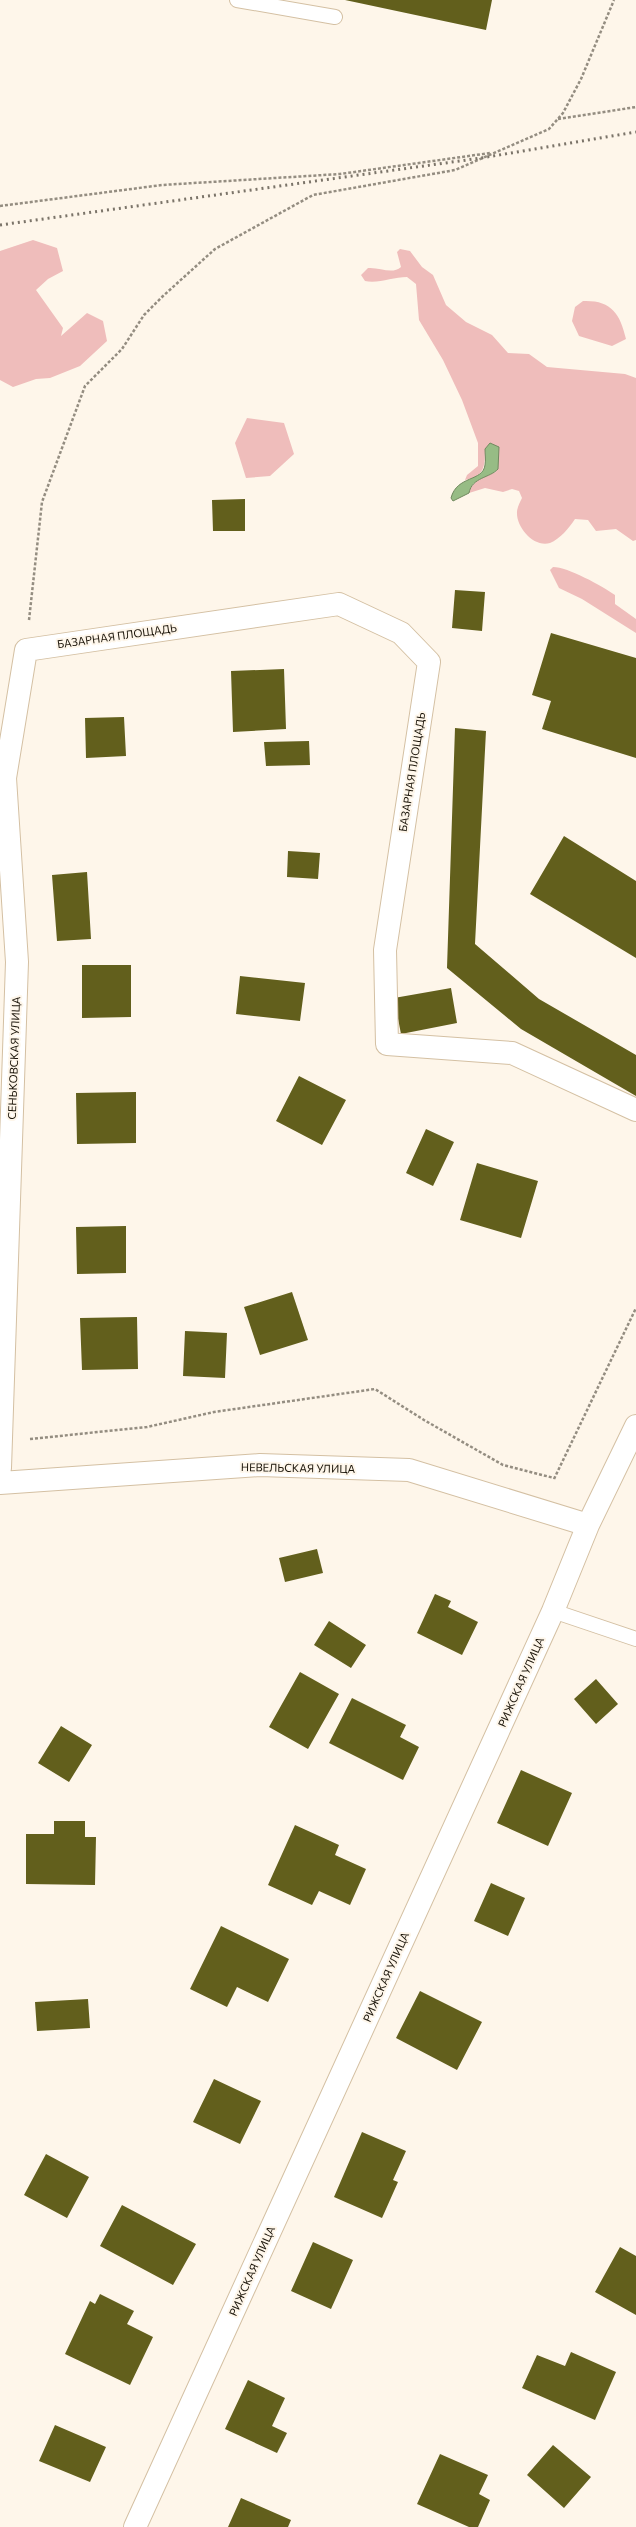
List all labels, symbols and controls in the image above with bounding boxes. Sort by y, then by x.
street label: БАЗАРНАЯ ПЛОЩАДЬ [56,621,178,650]
street label: БАЗАРНАЯ ПЛОЩАДЬ [396,711,427,833]
street label: СЕНЬКОВСКАЯ УЛИЦА [5,996,22,1120]
street label: НЕВЕЛЬСКАЯ УЛИЦА [241,1460,356,1475]
street label: РИЖСКАЯ УЛИЦА [495,1634,546,1729]
street label: РИЖСКАЯ УЛИЦА [360,1929,411,2024]
street label: РИЖСКАЯ УЛИЦА [226,2223,277,2318]

